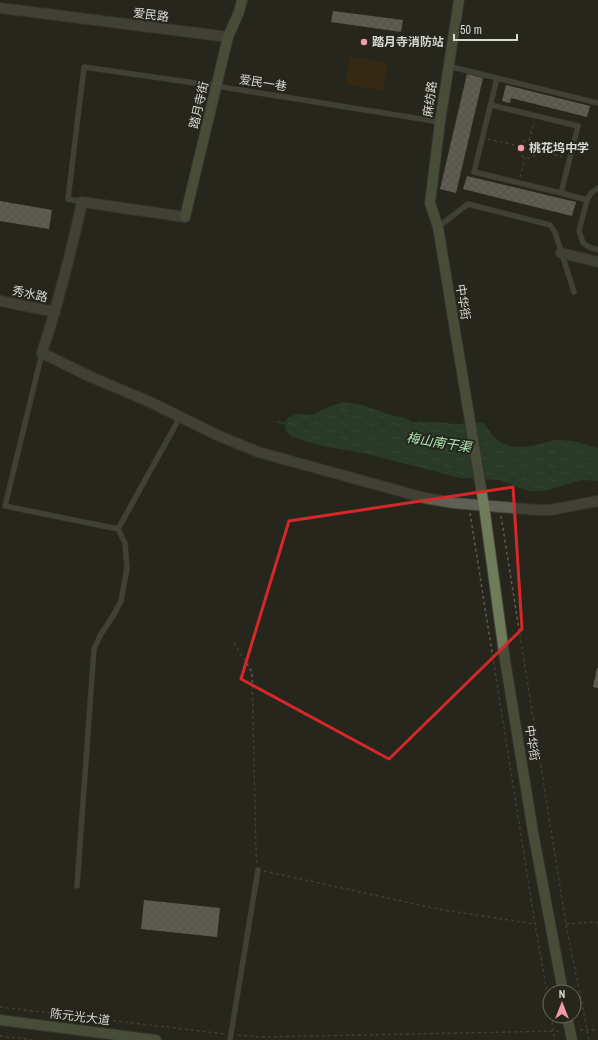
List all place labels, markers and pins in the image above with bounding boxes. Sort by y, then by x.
place label: 踏月寺消防站 [372,34,444,50]
marker: 踏月寺消防站 [359,37,369,47]
place label: 桃花坞中学 [529,140,589,156]
marker: 桃花坞中学 [516,143,526,153]

